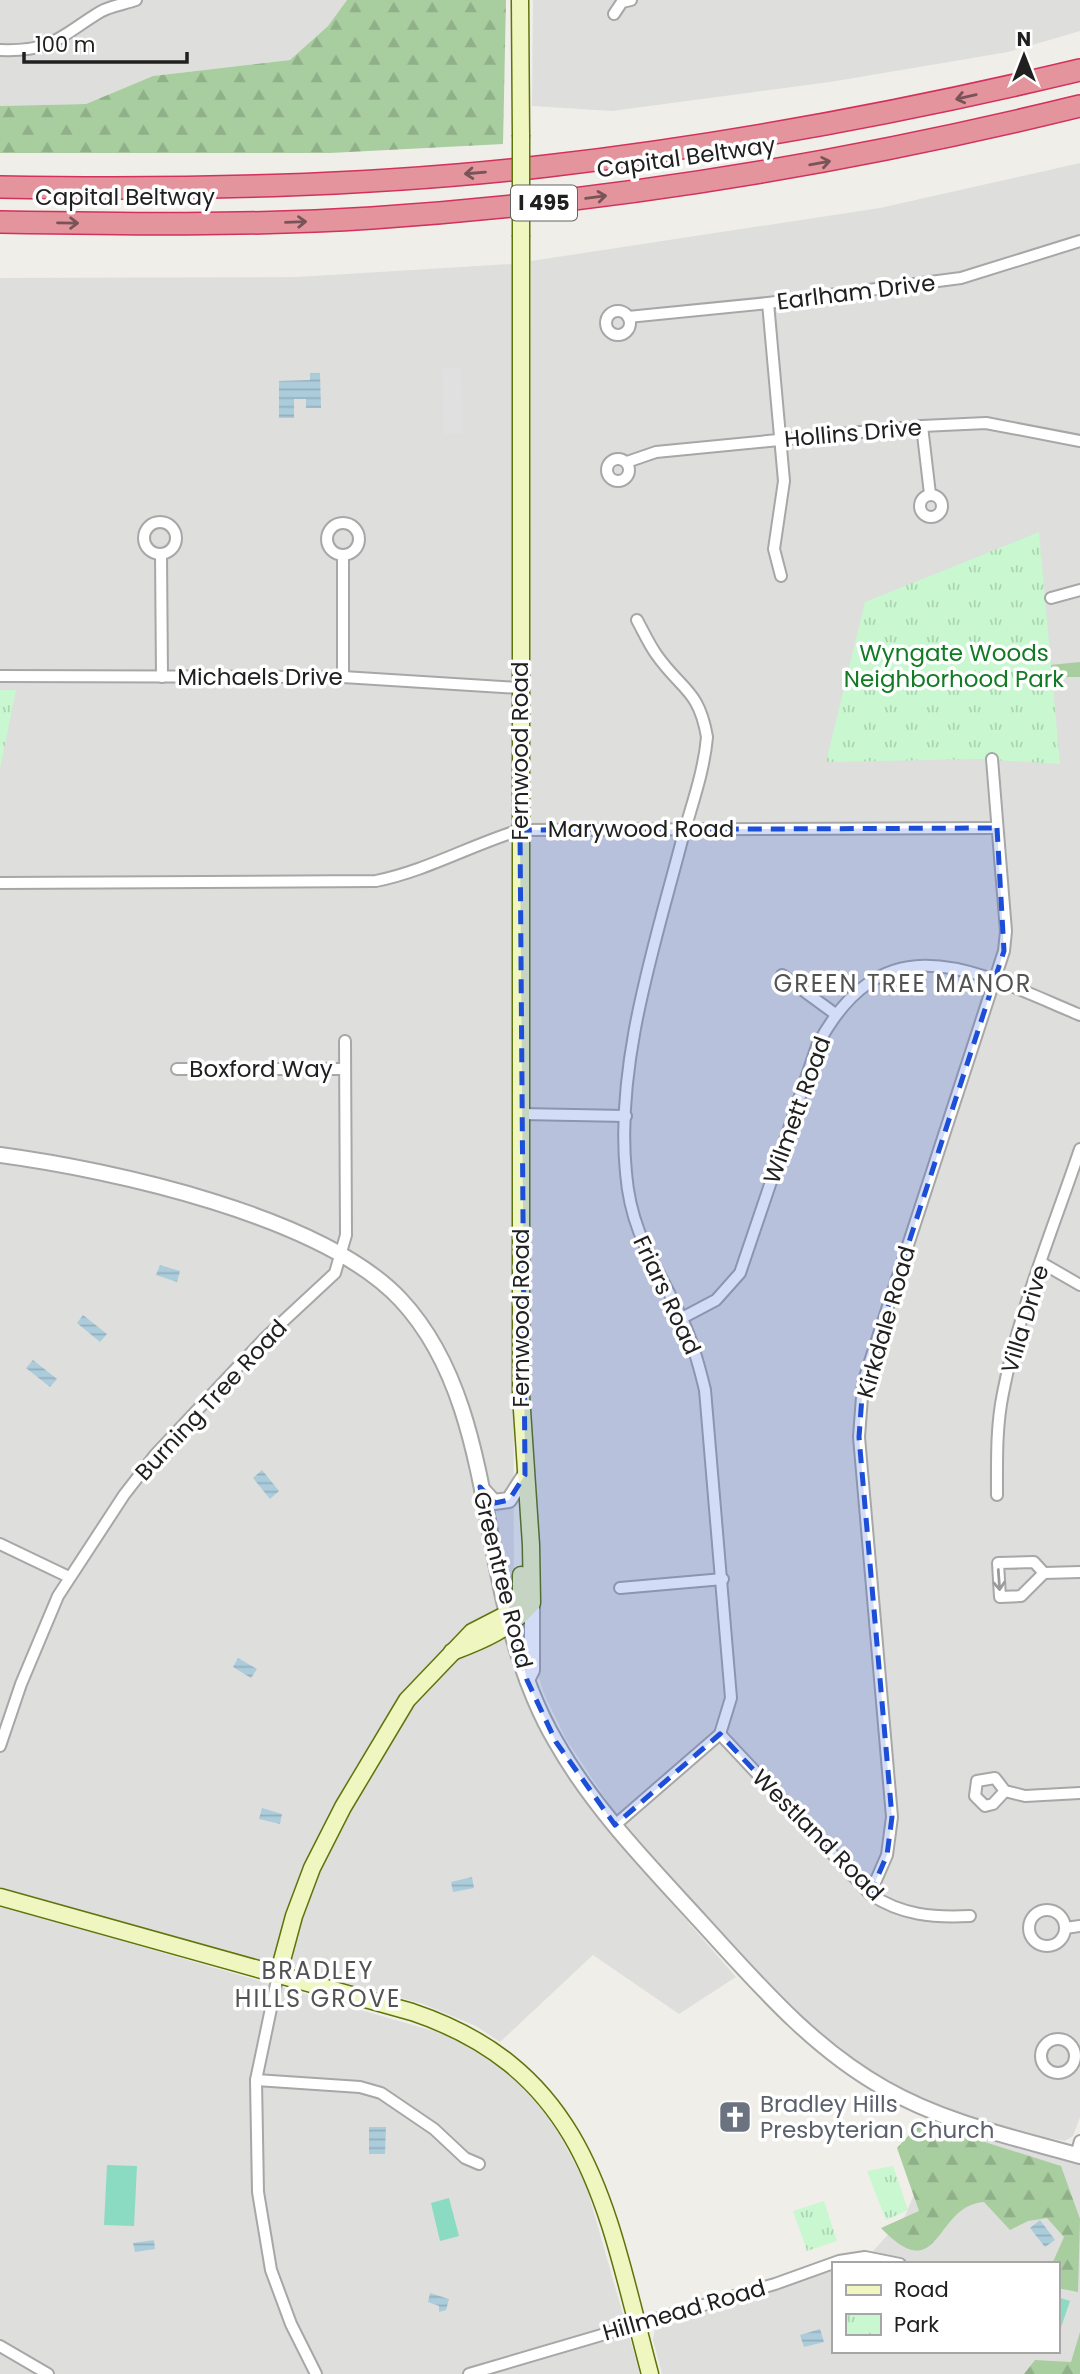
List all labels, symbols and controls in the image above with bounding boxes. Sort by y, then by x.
scale bar [24,21,187,65]
north arrow [989,21,1059,91]
text: N [1017,26,1031,53]
text: 100 m [35,30,95,59]
one-way arrow [955,90,978,104]
street label: Capital Beltway [595,129,777,185]
one-way arrow [809,156,831,169]
one-way arrow [464,167,487,180]
street label: Capital Beltway [35,181,215,213]
road number: I 495 [511,186,577,220]
one-way arrow [584,190,606,203]
one-way arrow [284,215,307,228]
one-way arrow [56,216,79,230]
street label: Earlham Drive [775,266,937,318]
street label: Hollins Drive [783,411,923,455]
park label: Wyngate Woods Neighborhood Park [844,637,1064,695]
street label: Michaels Drive [177,661,343,693]
street label: Fernwood Road [504,662,536,840]
street label: Marywood Road [548,813,734,845]
district label: GREEN TREE MANOR [774,967,1032,1000]
street label: Wilmett Road [756,1032,838,1188]
street label: Boxford Way [189,1053,333,1085]
street label: Fernwood Road [505,1229,537,1407]
street label: Friars Road [625,1230,709,1360]
street label: Kirkdale Road [849,1242,923,1402]
street label: Villa Drive [993,1261,1057,1377]
street label: Burning Tree Road [128,1312,294,1488]
street label: Greentree Road [466,1488,540,1672]
one-way arrow [993,1568,1006,1591]
street label: Westland Road [745,1762,891,1908]
district label: BRADLEY HILLS GROVE [235,1954,401,2015]
place label: Bradley Hills Presbyterian Church [760,2088,994,2146]
church icon: Bradley Hills Presbyterian Church [716,2098,754,2136]
legend [832,2262,1059,2353]
street label: Hillmead Road [599,2271,769,2349]
text: Road [894,2275,949,2304]
text: Park [894,2310,939,2339]

